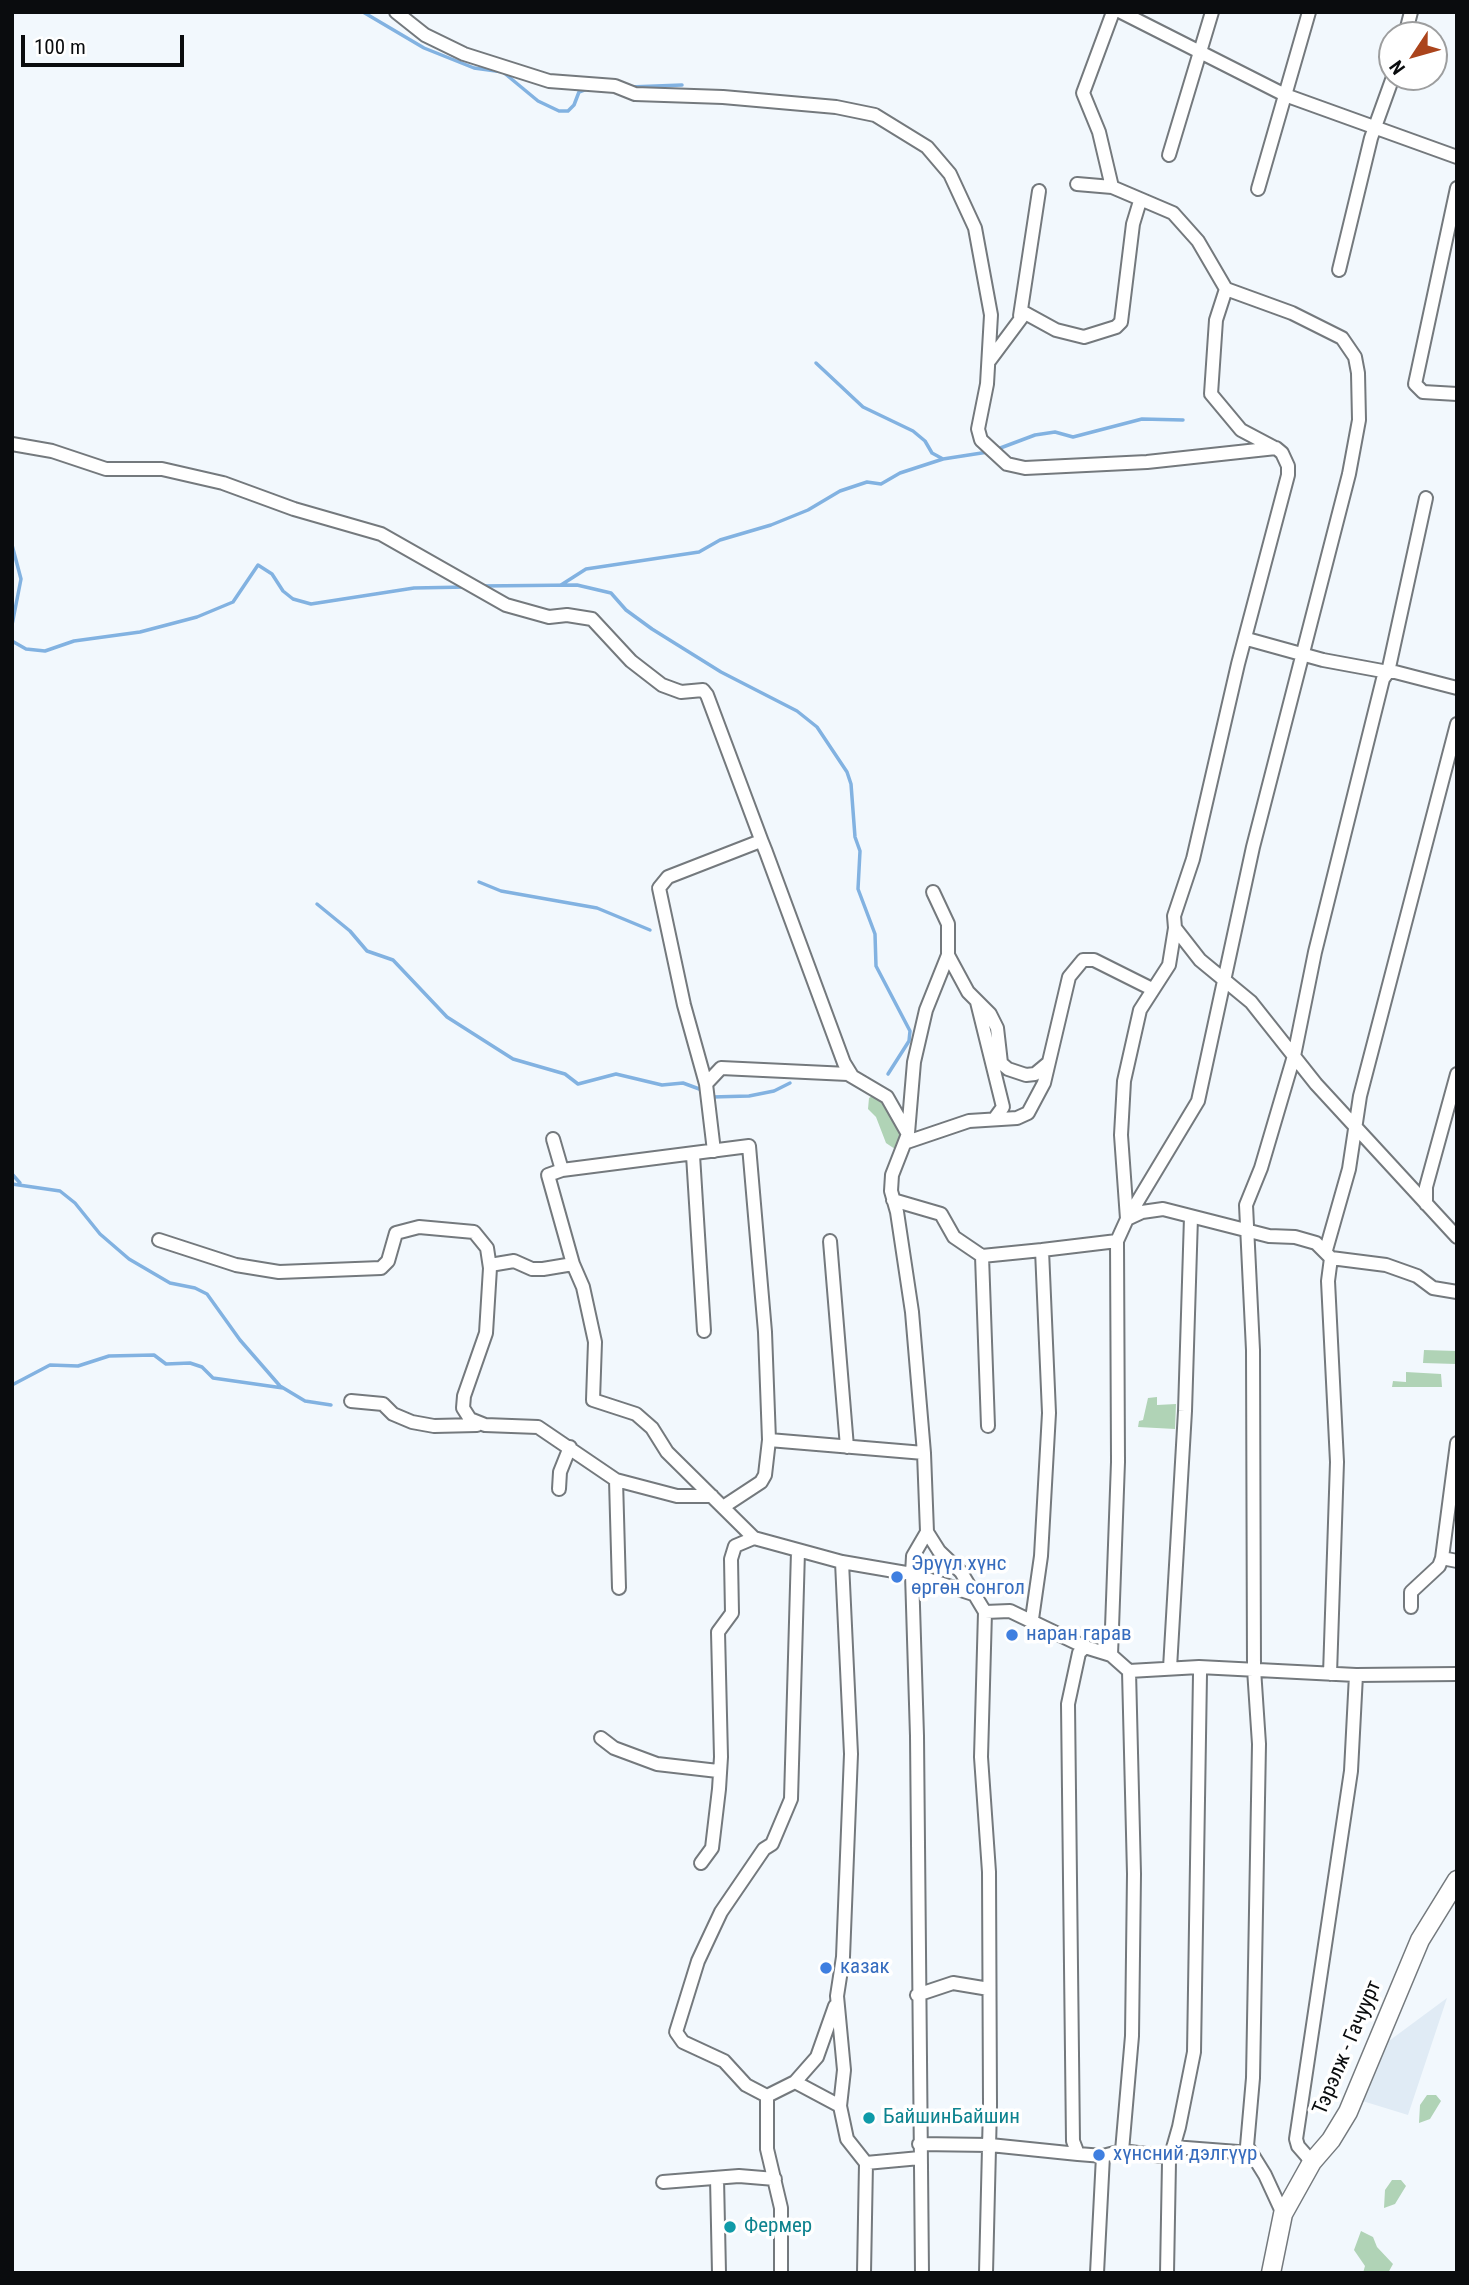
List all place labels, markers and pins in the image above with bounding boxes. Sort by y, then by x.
place label: Эрүүл хүнс өргөн сонгол [911,1552,1025,1602]
marker: Эрүүл хүнс өргөн сонгол [889,1569,905,1585]
place label: наран гарав [1026,1622,1132,1648]
marker: наран гарав [1004,1627,1020,1643]
place label: казак [840,1955,890,1981]
marker: казак [818,1960,834,1976]
place label: БайшинБайшин [883,2105,1020,2131]
marker: БайшинБайшин [861,2110,877,2126]
place label: хүнсний дэлгүүр [1113,2142,1257,2168]
marker: хүнсний дэлгүүр [1091,2147,1107,2163]
place label: Фермер [744,2214,812,2240]
marker: Фермер [722,2219,738,2235]

